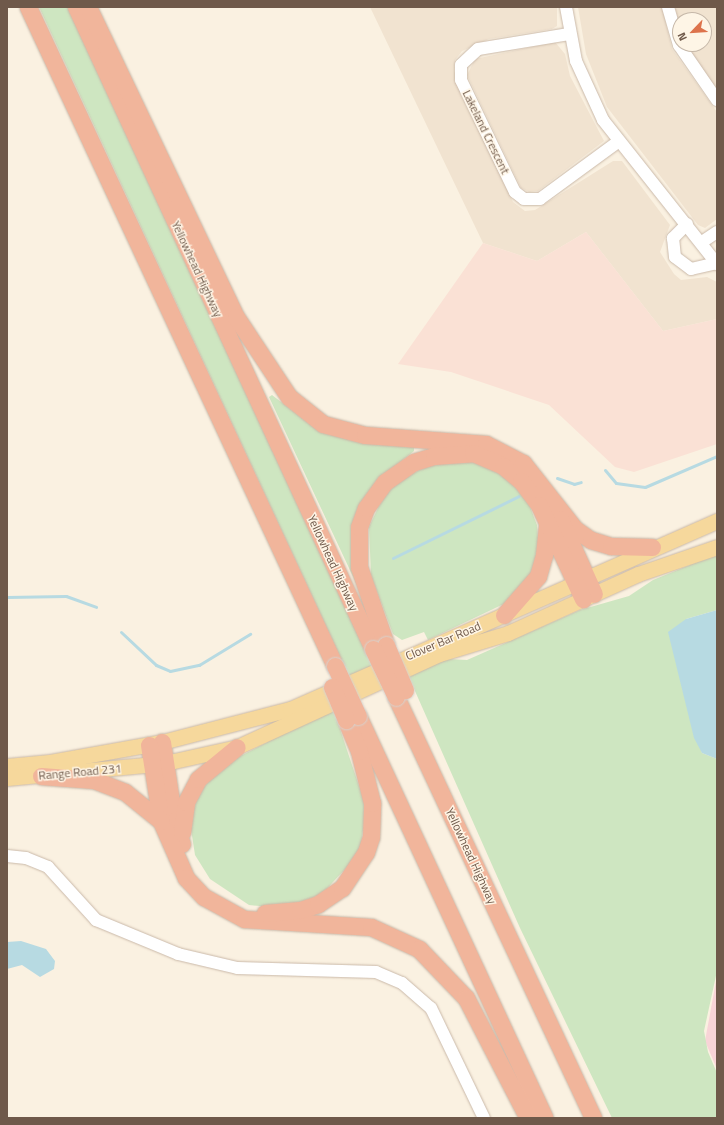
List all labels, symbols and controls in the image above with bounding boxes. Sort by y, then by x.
north arrow [672,12,712,52]
text: N [673,30,691,43]
street label: Lakeland Crescent [459,88,513,176]
street label: Yellowhead Highway [168,219,226,319]
street label: Yellowhead Highway [304,513,362,613]
street label: Clover Bar Road [403,619,483,663]
street label: Range Road 231 [38,761,122,783]
street label: Yellowhead Highway [442,806,500,906]

